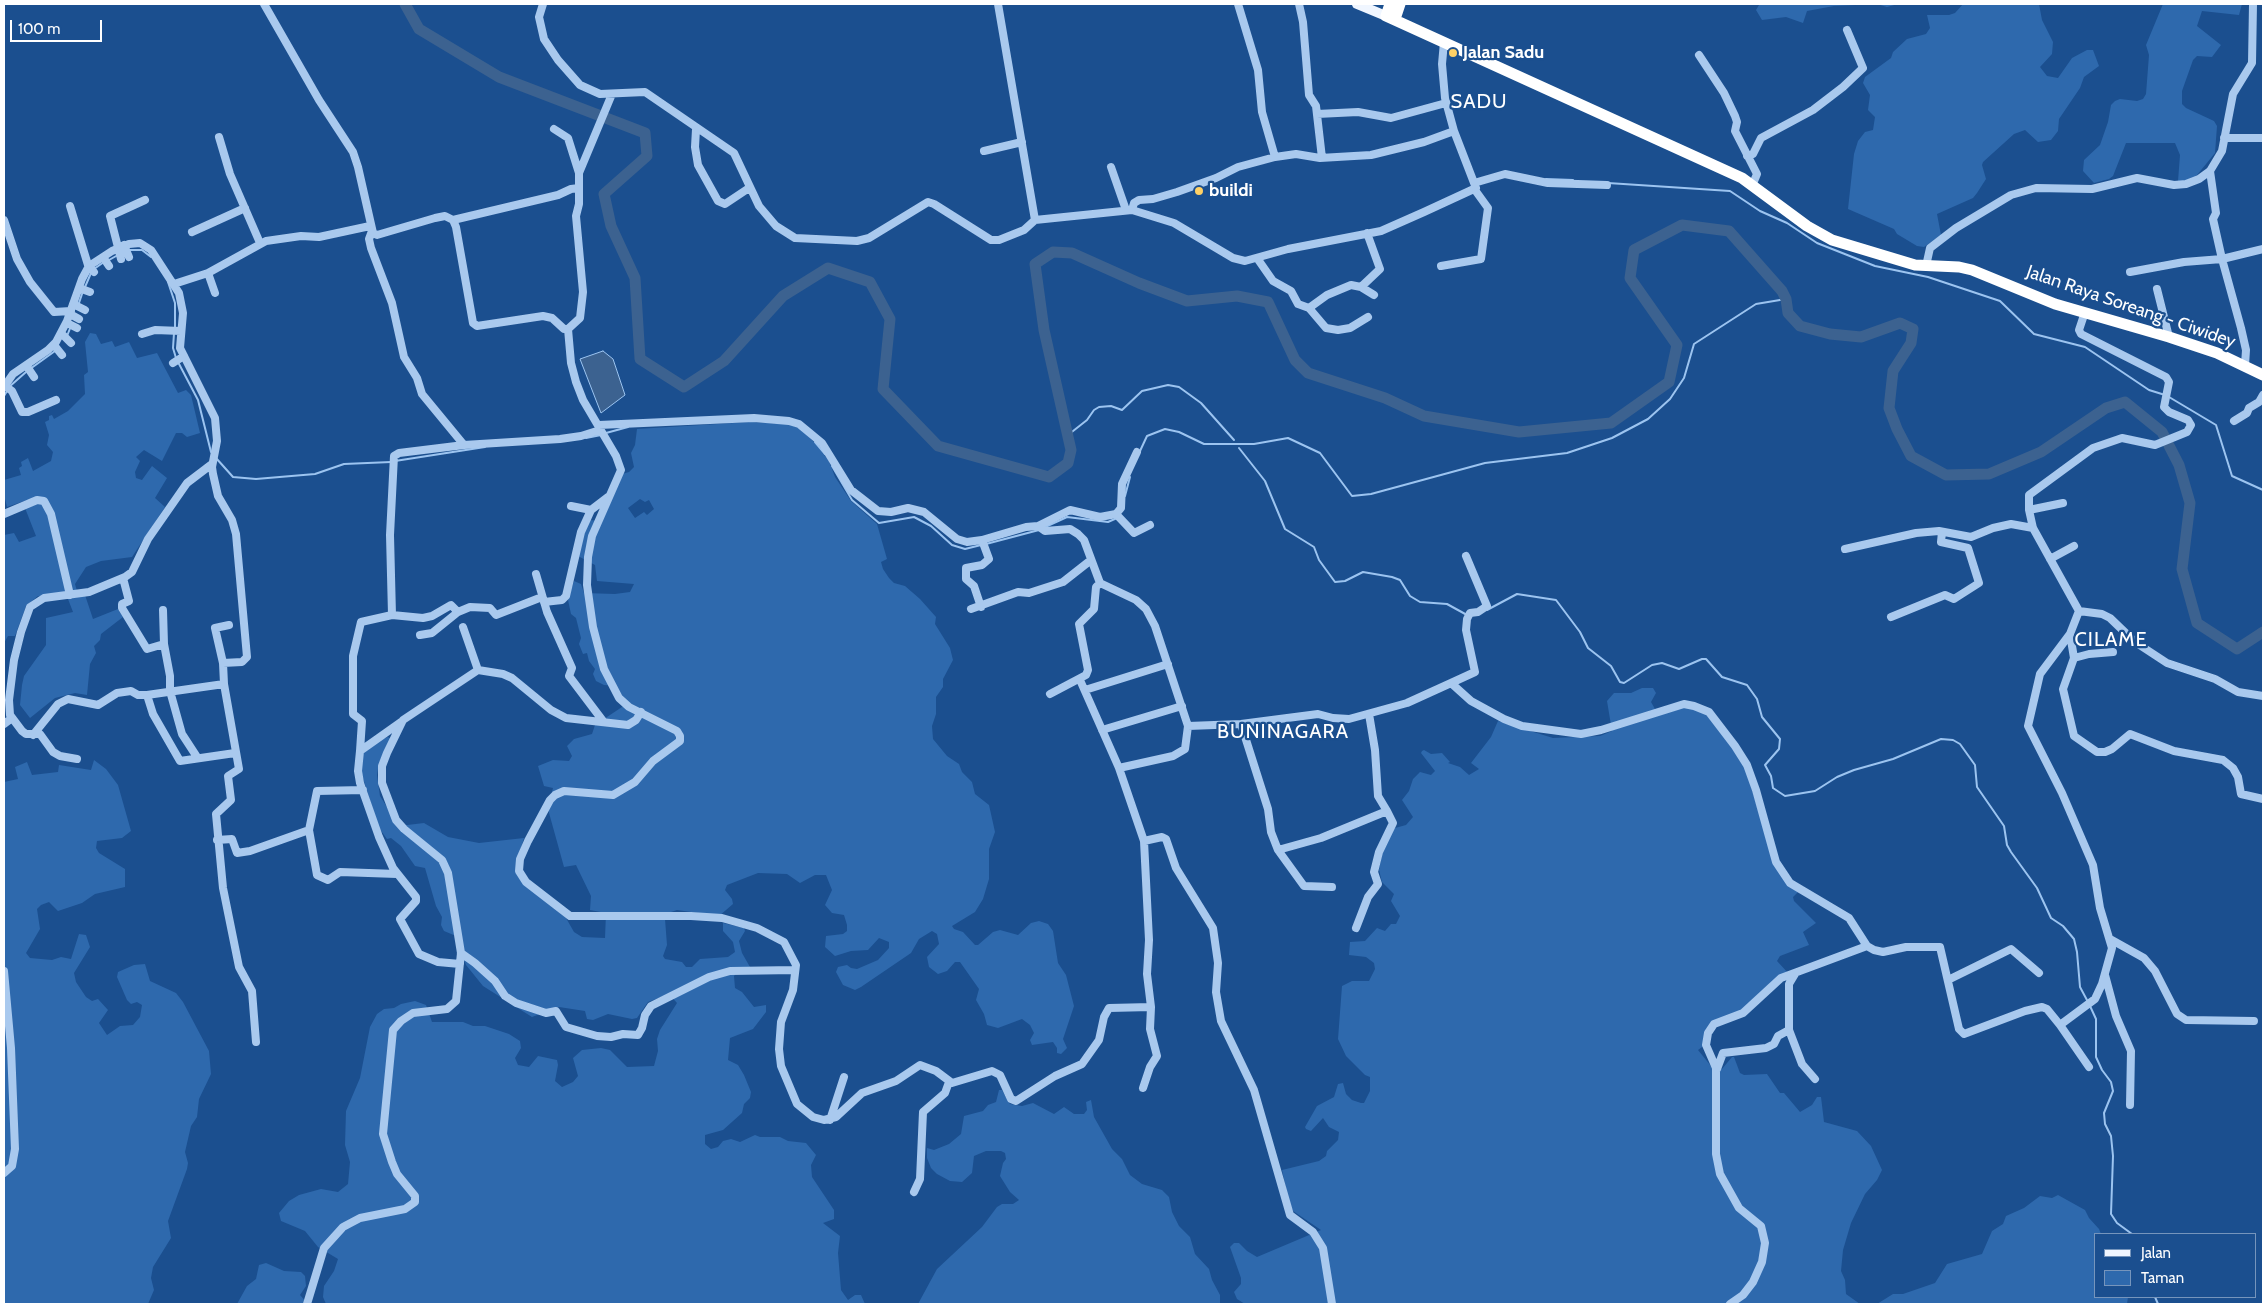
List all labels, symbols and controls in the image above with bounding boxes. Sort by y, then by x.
scale bar [12,10,105,42]
text: 100 m [18,20,60,38]
place label: Jalan Sadu [1463,42,1544,64]
marker: Jalan Sadu [1447,47,1459,59]
district label: SADU [1450,90,1508,114]
place label: buildi [1209,180,1253,202]
marker: buildi [1193,185,1205,197]
street label: Jalan Raya Soreang - Ciwidey [2024,261,2238,353]
district label: CILAME [2074,628,2148,652]
district label: BUNINAGARA [1216,720,1350,744]
legend [2094,1233,2257,1298]
text: Jalan [2141,1244,2171,1262]
text: Taman [2141,1269,2184,1287]

